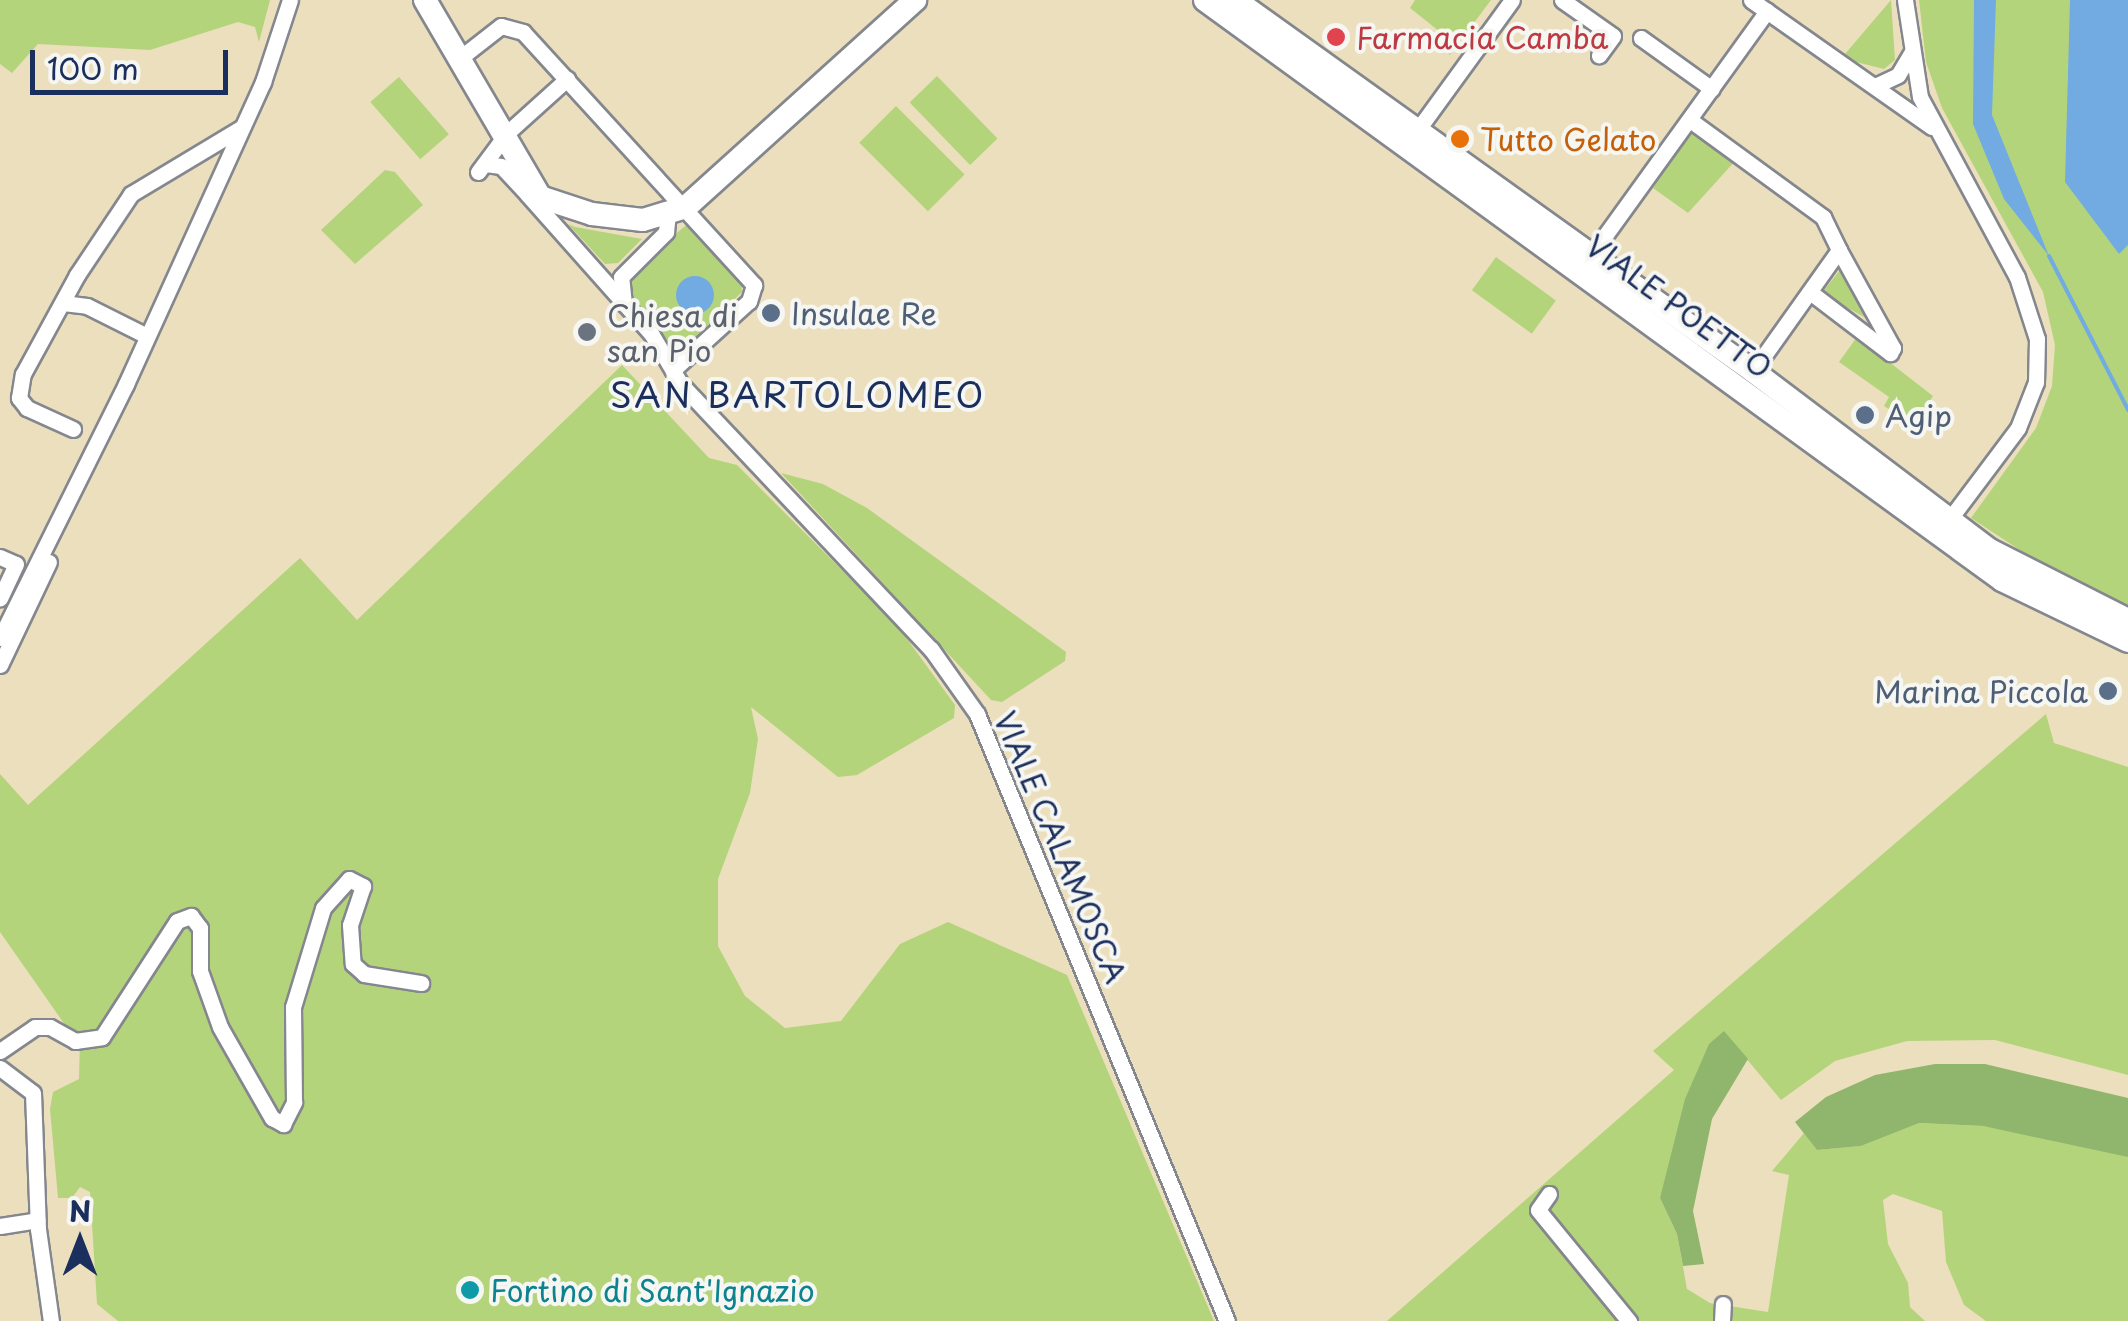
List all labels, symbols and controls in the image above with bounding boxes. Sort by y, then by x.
place label: Farmacia Camba [1356,19,1608,55]
marker: Farmacia Camba [1325,26,1347,48]
scale bar [35,30,232,92]
text: 100 m [47,45,139,90]
place label: Tutto Gelato [1480,121,1659,157]
marker: Tutto Gelato [1449,128,1471,150]
street label: VIALE POETTO [1579,226,1779,386]
place label: Insulae Re [791,295,939,331]
place label: Chiesa di san Pio [607,297,738,368]
marker: Insulae Re [760,302,782,324]
marker: Chiesa di san Pio [576,321,598,343]
district label: SAN BARTOLOMEO [614,373,982,415]
place label: Agip [1885,397,1952,433]
marker: Agip [1854,404,1876,426]
place label: Marina Piccola [1875,673,2088,709]
marker: Marina Piccola [2097,680,2119,702]
street label: VIALE CALAMOSCA [986,703,1136,991]
text: N [69,1189,91,1232]
north arrow [30,1191,130,1291]
place label: Fortino di Sant'Ignazio [490,1272,814,1308]
marker: Fortino di Sant'Ignazio [459,1279,481,1301]

